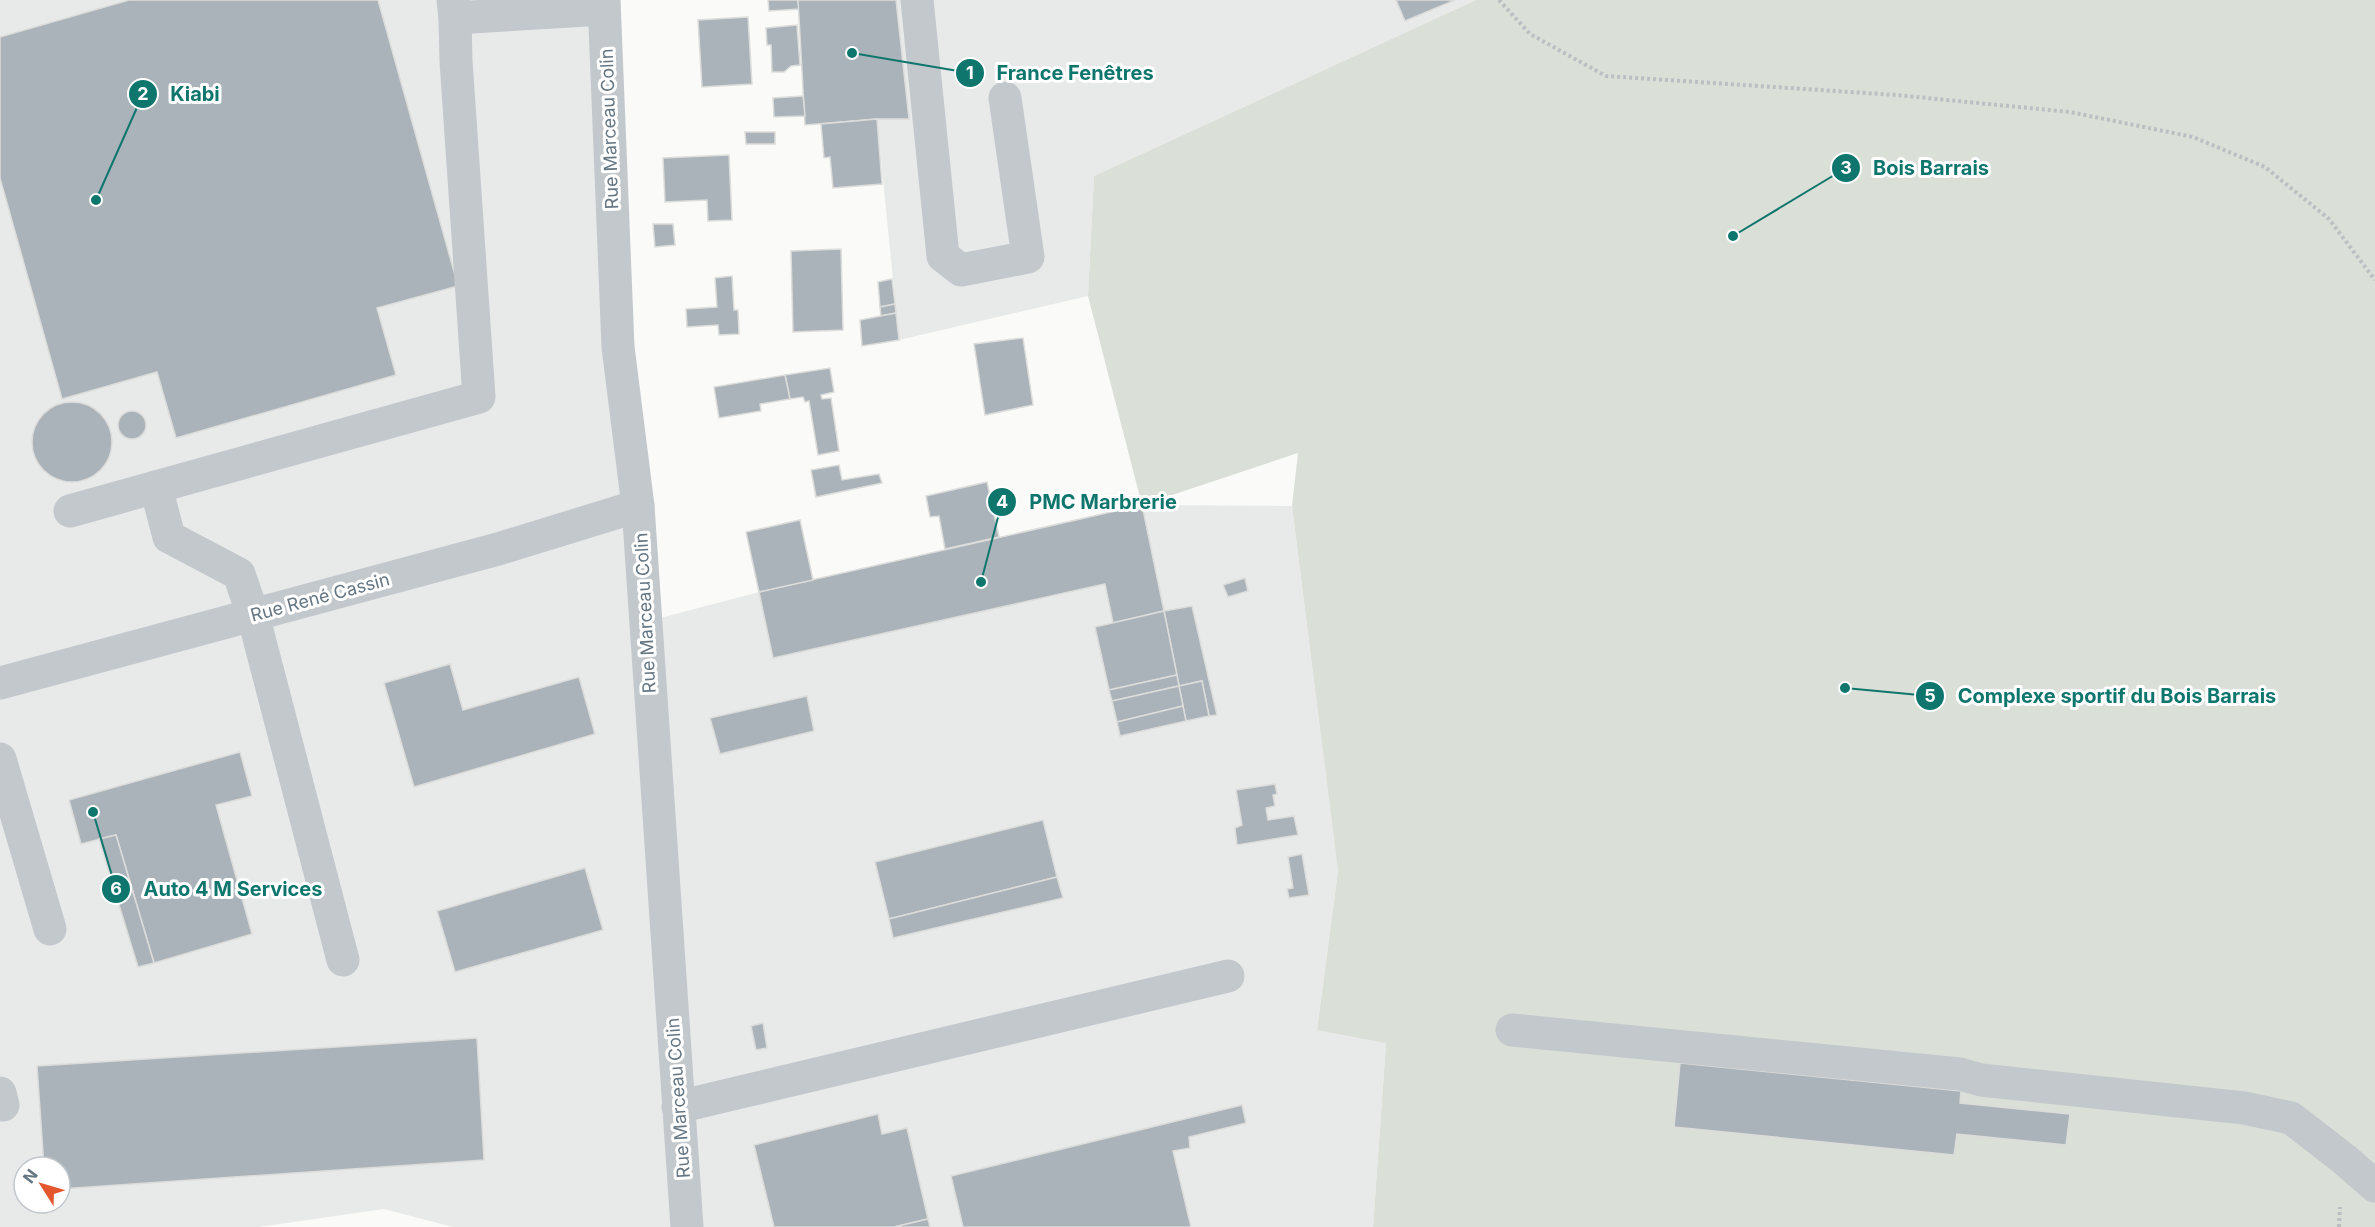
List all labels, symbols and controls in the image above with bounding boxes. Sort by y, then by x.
street label: Rue Marceau Colin [596,48,622,210]
callout: France Fenêtres [955,54,1166,92]
text: France Fenêtres [996,61,1154,85]
text: 1 [966,62,974,83]
callout: Kiabi [128,75,231,113]
text: Kiabi [170,82,220,106]
text: 2 [137,83,149,104]
callout: Bois Barrais [1831,149,2001,187]
text: Bois Barrais [1873,156,1989,180]
text: 3 [1840,157,1852,178]
callout: PMC Marbrerie [987,483,1189,521]
text: PMC Marbrerie [1029,490,1177,514]
text: 4 [996,491,1008,512]
street label: Rue Marceau Colin [630,532,660,694]
street label: Rue René Cassin [248,568,392,626]
callout: Complexe sportif du Bois Barrais [1915,677,2288,715]
text: Complexe sportif du Bois Barrais [1958,684,2276,708]
text: 5 [1924,685,1936,706]
callout: Auto 4 M Services [101,870,334,908]
text: Auto 4 M Services [144,877,322,901]
text: 6 [110,878,122,899]
street label: Rue Marceau Colin [662,1017,694,1179]
north arrow [12,1155,72,1215]
text: N [18,1165,42,1187]

